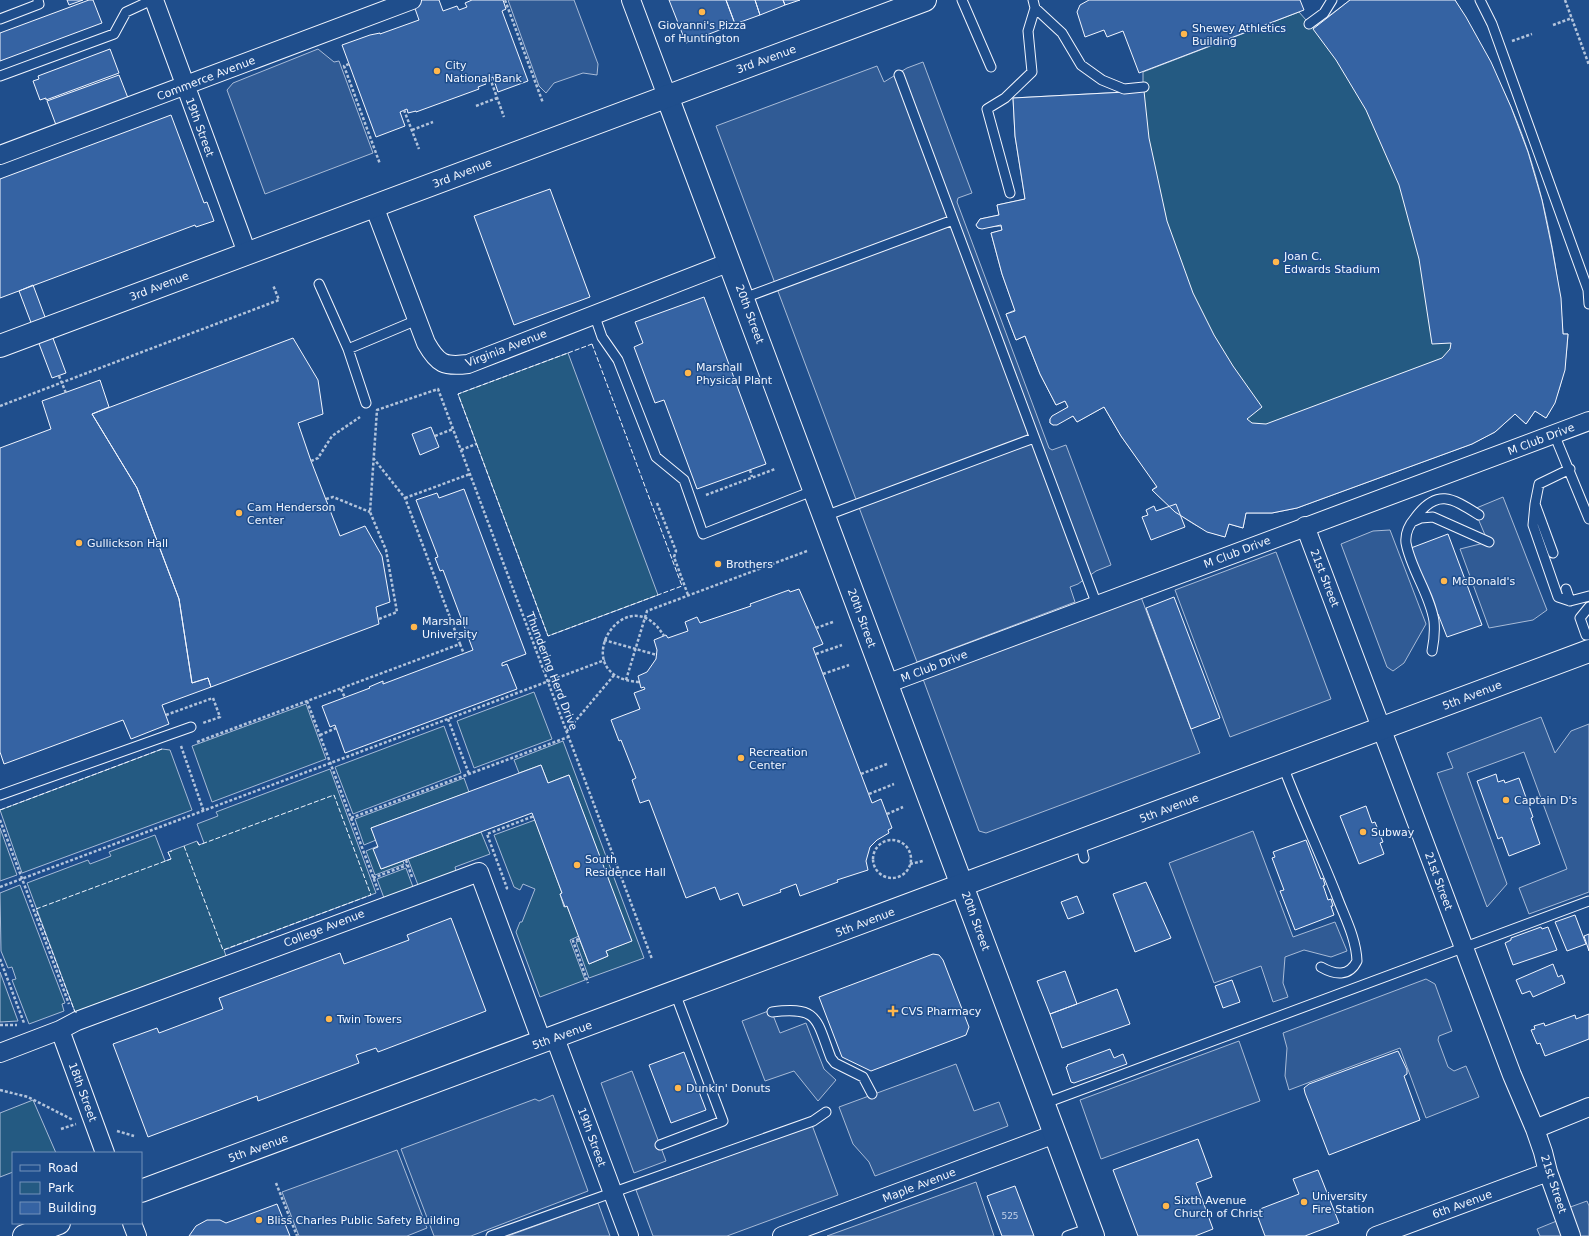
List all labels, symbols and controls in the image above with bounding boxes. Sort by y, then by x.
marker: Giovanni's Pizza of Huntington [697,7,707,17]
place label: Giovanni's Pizza of Huntington [658,19,746,45]
place label: Shewey Athletics Building [1192,22,1286,48]
marker: Shewey Athletics Building [1179,29,1189,39]
street label: 3rd Avenue [734,43,798,76]
street label: Commerce Avenue [155,54,257,103]
place label: City National Bank [445,59,523,85]
marker: City National Bank [432,66,442,76]
street label: 19th Street [183,96,217,159]
street label: 3rd Avenue [431,156,494,191]
place label: Joan C. Edwards Stadium [1283,250,1380,276]
marker: Joan C. Edwards Stadium [1271,257,1281,267]
street label: 3rd Avenue [128,269,191,304]
street label: 20th Street [733,283,767,346]
street label: Virginia Avenue [464,327,549,370]
place label: Marshall Physical Plant [696,361,773,387]
marker: Marshall Physical Plant [683,368,693,378]
street label: M Club Drive [1506,421,1577,458]
place label: Cam Henderson Center [247,501,335,527]
marker: Cam Henderson Center [234,508,244,518]
street label: M Club Drive [1202,534,1273,571]
place label: Gullickson Hall [87,537,168,550]
marker: Gullickson Hall [74,538,84,548]
street label: 21st Street [1308,547,1342,610]
place label: Brothers [726,558,773,571]
marker: Brothers [713,559,723,569]
place label: McDonald's [1452,575,1516,588]
marker: McDonald's [1439,576,1449,586]
street label: 20th Street [845,587,879,650]
street label: Thundering Herd Drive [523,609,580,732]
place label: Marshall University [422,615,478,641]
marker: Marshall University [409,622,419,632]
street label: M Club Drive [899,648,970,685]
street label: 5th Avenue [1441,678,1504,713]
place label: Recreation Center [749,746,808,772]
marker: Recreation Center [736,753,746,763]
street label: 5th Avenue [1138,791,1201,826]
place label: Captain D's [1514,794,1577,807]
marker: Captain D's [1501,795,1511,805]
place label: Subway [1371,826,1415,839]
marker: Subway [1358,827,1368,837]
street label: 21st Street [1422,850,1455,913]
place label: South Residence Hall [585,853,666,879]
marker: South Residence Hall [572,860,582,870]
street label: 20th Street [959,890,993,953]
street label: 5th Avenue [834,905,897,940]
street label: College Avenue [282,907,367,950]
place label: CVS Pharmacy [901,1005,982,1018]
marker: CVS Pharmacy [888,1006,898,1016]
place label: Twin Towers [336,1013,402,1026]
marker: Twin Towers [324,1014,334,1024]
street label: 5th Avenue [531,1019,594,1052]
street label: 18th Street [66,1061,100,1124]
place label: Dunkin' Donuts [686,1082,771,1095]
marker: Dunkin' Donuts [673,1083,683,1093]
street label: 19th Street [575,1106,609,1169]
street label: 5th Avenue [227,1132,290,1165]
legend [12,1152,142,1224]
street label: 21st Street [1538,1153,1569,1216]
text: Road [48,1161,78,1175]
street label: Maple Avenue [881,1165,958,1205]
text: Park [48,1181,74,1195]
street label: 6th Avenue [1431,1188,1494,1221]
place label: University Fire Station [1312,1190,1374,1216]
place label: Sixth Avenue Church of Christ [1174,1194,1263,1220]
marker: University Fire Station [1299,1197,1309,1207]
text: Building [48,1201,97,1215]
marker: Sixth Avenue Church of Christ [1161,1201,1171,1211]
house number: 525 [1001,1211,1019,1221]
place label: Bliss Charles Public Safety Building [267,1214,460,1227]
marker: Bliss Charles Public Safety Building [254,1215,264,1225]

